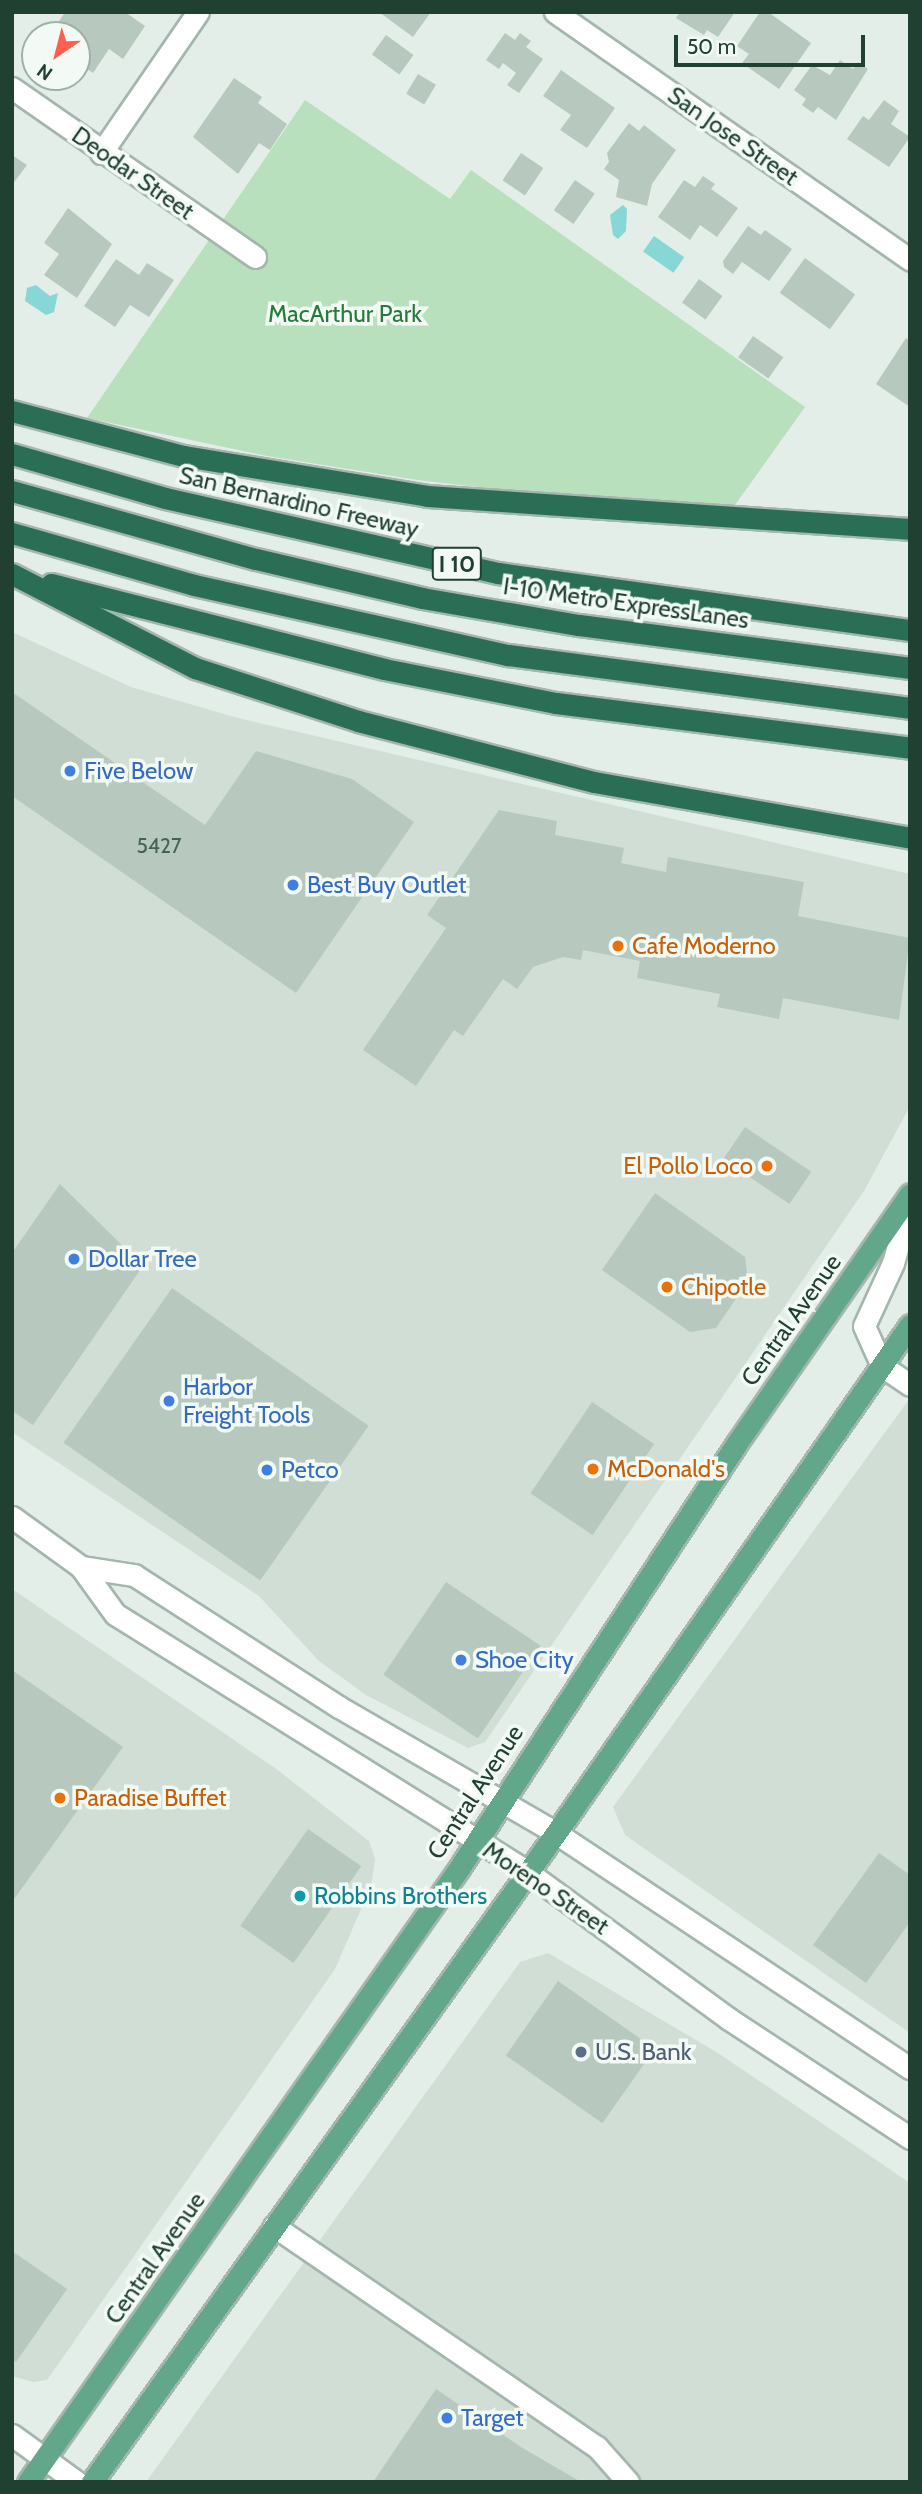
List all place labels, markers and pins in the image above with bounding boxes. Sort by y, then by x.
place label: Five Below [84,757,193,785]
marker: Five Below [62,763,78,779]
place label: Best Buy Outlet [307,871,466,899]
marker: Best Buy Outlet [285,877,301,893]
place label: Cafe Moderno [632,932,776,960]
marker: Cafe Moderno [610,938,626,954]
place label: El Pollo Loco [623,1152,753,1180]
marker: El Pollo Loco [759,1158,775,1174]
place label: Dollar Tree [88,1245,197,1273]
marker: Dollar Tree [66,1251,82,1267]
place label: Chipotle [681,1273,766,1301]
marker: Chipotle [659,1279,675,1295]
place label: Harbor Freight Tools [183,1373,310,1429]
marker: Harbor Freight Tools [161,1393,177,1409]
place label: McDonald's [607,1455,725,1483]
place label: Petco [281,1456,339,1484]
marker: McDonald's [585,1461,601,1477]
marker: Petco [259,1462,275,1478]
place label: Shoe City [475,1646,574,1674]
marker: Shoe City [453,1652,469,1668]
place label: Paradise Buffet [74,1784,227,1812]
marker: Paradise Buffet [52,1790,68,1806]
place label: Robbins Brothers [314,1882,487,1910]
marker: Robbins Brothers [292,1888,308,1904]
place label: U.S. Bank [595,2038,691,2066]
marker: U.S. Bank [573,2044,589,2060]
place label: Target [461,2404,524,2432]
marker: Target [439,2410,455,2426]

